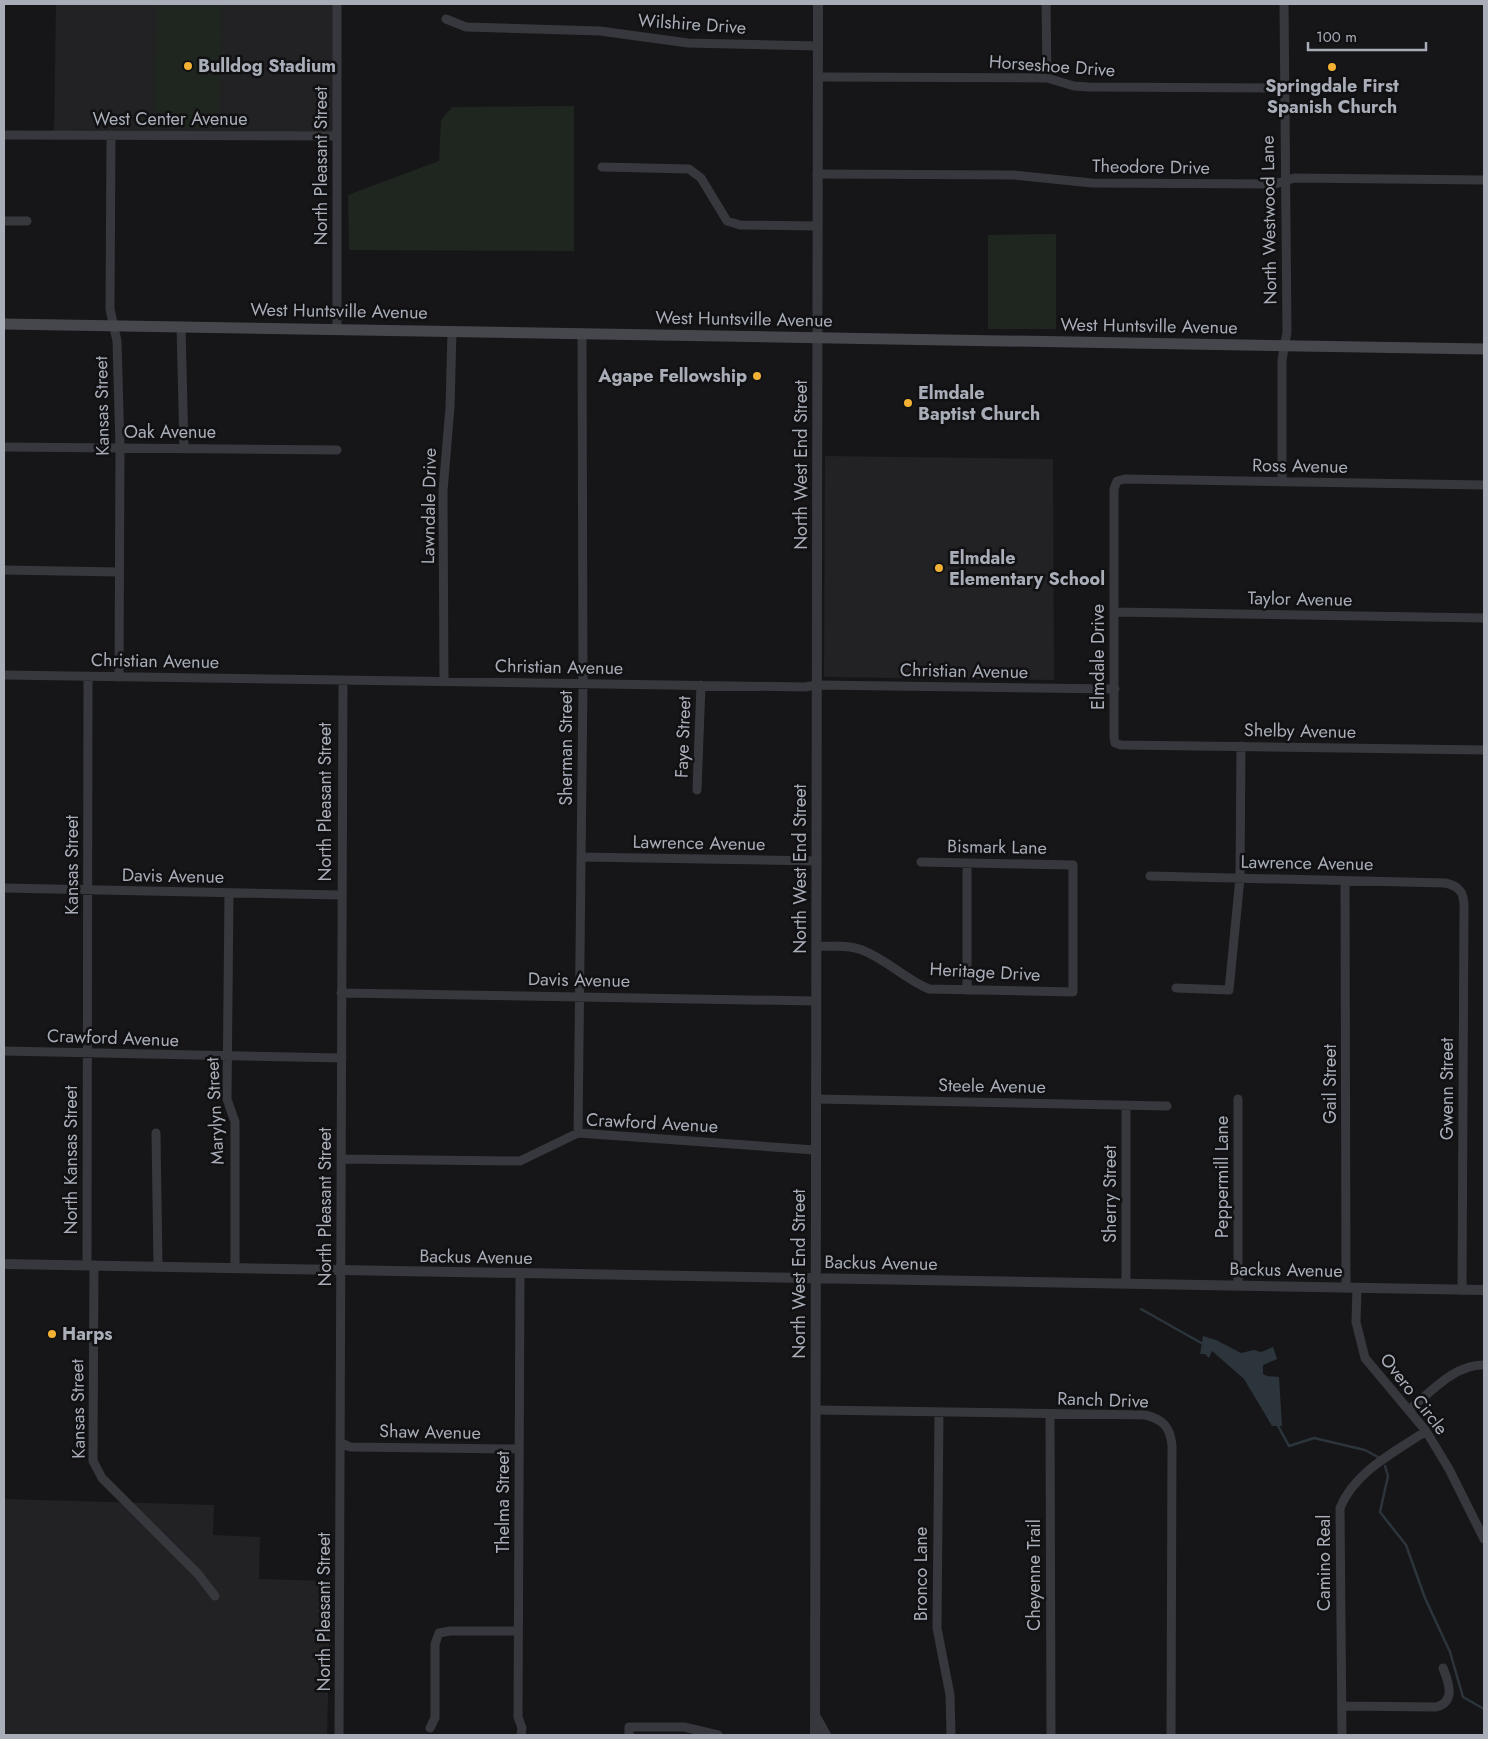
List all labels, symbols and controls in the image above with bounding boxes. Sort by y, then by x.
street label: Wilshire Drive [637,7,747,41]
scale bar [1308,20,1426,52]
text: 100 m [1316,26,1357,48]
street label: Horseshoe Drive [988,49,1116,83]
place label: Bulldog Stadium [198,53,336,79]
marker: Bulldog Stadium [182,60,194,72]
marker: Springdale First Spanish Church [1326,61,1338,73]
place label: Springdale First Spanish Church [1265,73,1399,120]
street label: North Pleasant Street [308,86,334,246]
street label: West Center Avenue [93,106,247,132]
street label: North Westwood Lane [1255,135,1283,305]
street label: Theodore Drive [1092,153,1210,181]
street label: West Huntsville Avenue [250,296,428,326]
street label: West Huntsville Avenue [655,304,833,334]
street label: West Huntsville Avenue [1060,311,1238,341]
street label: Kansas Street [88,355,116,456]
place label: Agape Fellowship [597,363,747,389]
marker: Agape Fellowship [751,370,763,382]
street label: North West End Street [788,379,814,550]
place label: Elmdale Baptist Church [918,380,1040,427]
marker: Elmdale Baptist Church [902,397,914,409]
street label: Oak Avenue [124,419,216,445]
street label: Lawndale Drive [415,448,443,564]
street label: Ross Avenue [1252,452,1348,480]
place label: Elmdale Elementary School [949,545,1105,592]
marker: Elmdale Elementary School [933,562,945,574]
street label: Taylor Avenue [1247,585,1353,613]
street label: Elmdale Drive [1085,604,1111,710]
street label: Christian Avenue [91,647,219,675]
street label: Christian Avenue [495,653,623,681]
street label: Christian Avenue [900,657,1028,685]
street label: Sherman Street [553,690,579,806]
street label: Faye Street [669,695,697,779]
street label: Shelby Avenue [1244,717,1356,745]
street label: North Pleasant Street [312,722,338,882]
street label: North West End Street [787,783,813,954]
street label: Kansas Street [59,814,85,915]
street label: Lawrence Avenue [632,829,766,857]
street label: Bismark Lane [947,833,1047,861]
street label: Lawrence Avenue [1240,849,1374,877]
street label: Davis Avenue [122,862,224,890]
street label: Heritage Drive [929,956,1041,988]
street label: Davis Avenue [528,966,630,994]
street label: Crawford Avenue [46,1023,180,1053]
street label: Gwenn Street [1434,1037,1460,1140]
street label: Gail Street [1317,1043,1343,1124]
street label: Marylyn Street [199,1056,231,1165]
street label: Steele Avenue [938,1072,1046,1100]
street label: North Kansas Street [58,1085,84,1234]
street label: Crawford Avenue [585,1107,719,1139]
street label: Peppermill Lane [1209,1116,1235,1238]
street label: North Pleasant Street [312,1127,338,1287]
street label: Sherry Street [1097,1144,1123,1243]
street label: North West End Street [786,1188,812,1359]
street label: Backus Avenue [419,1243,533,1271]
street label: Backus Avenue [824,1249,938,1277]
street label: Backus Avenue [1229,1256,1343,1284]
place label: Harps [62,1321,113,1347]
marker: Harps [46,1328,58,1340]
street label: Overo Circle [1374,1348,1454,1440]
street label: Kansas Street [64,1358,92,1459]
street label: Ranch Drive [1057,1385,1149,1415]
street label: Shaw Avenue [379,1418,481,1446]
street label: Thelma Street [490,1450,516,1553]
street label: Camino Real [1311,1515,1337,1611]
street label: Cheyenne Trail [1021,1519,1047,1631]
street label: Bronco Lane [908,1527,934,1621]
street label: North Pleasant Street [311,1532,337,1692]

